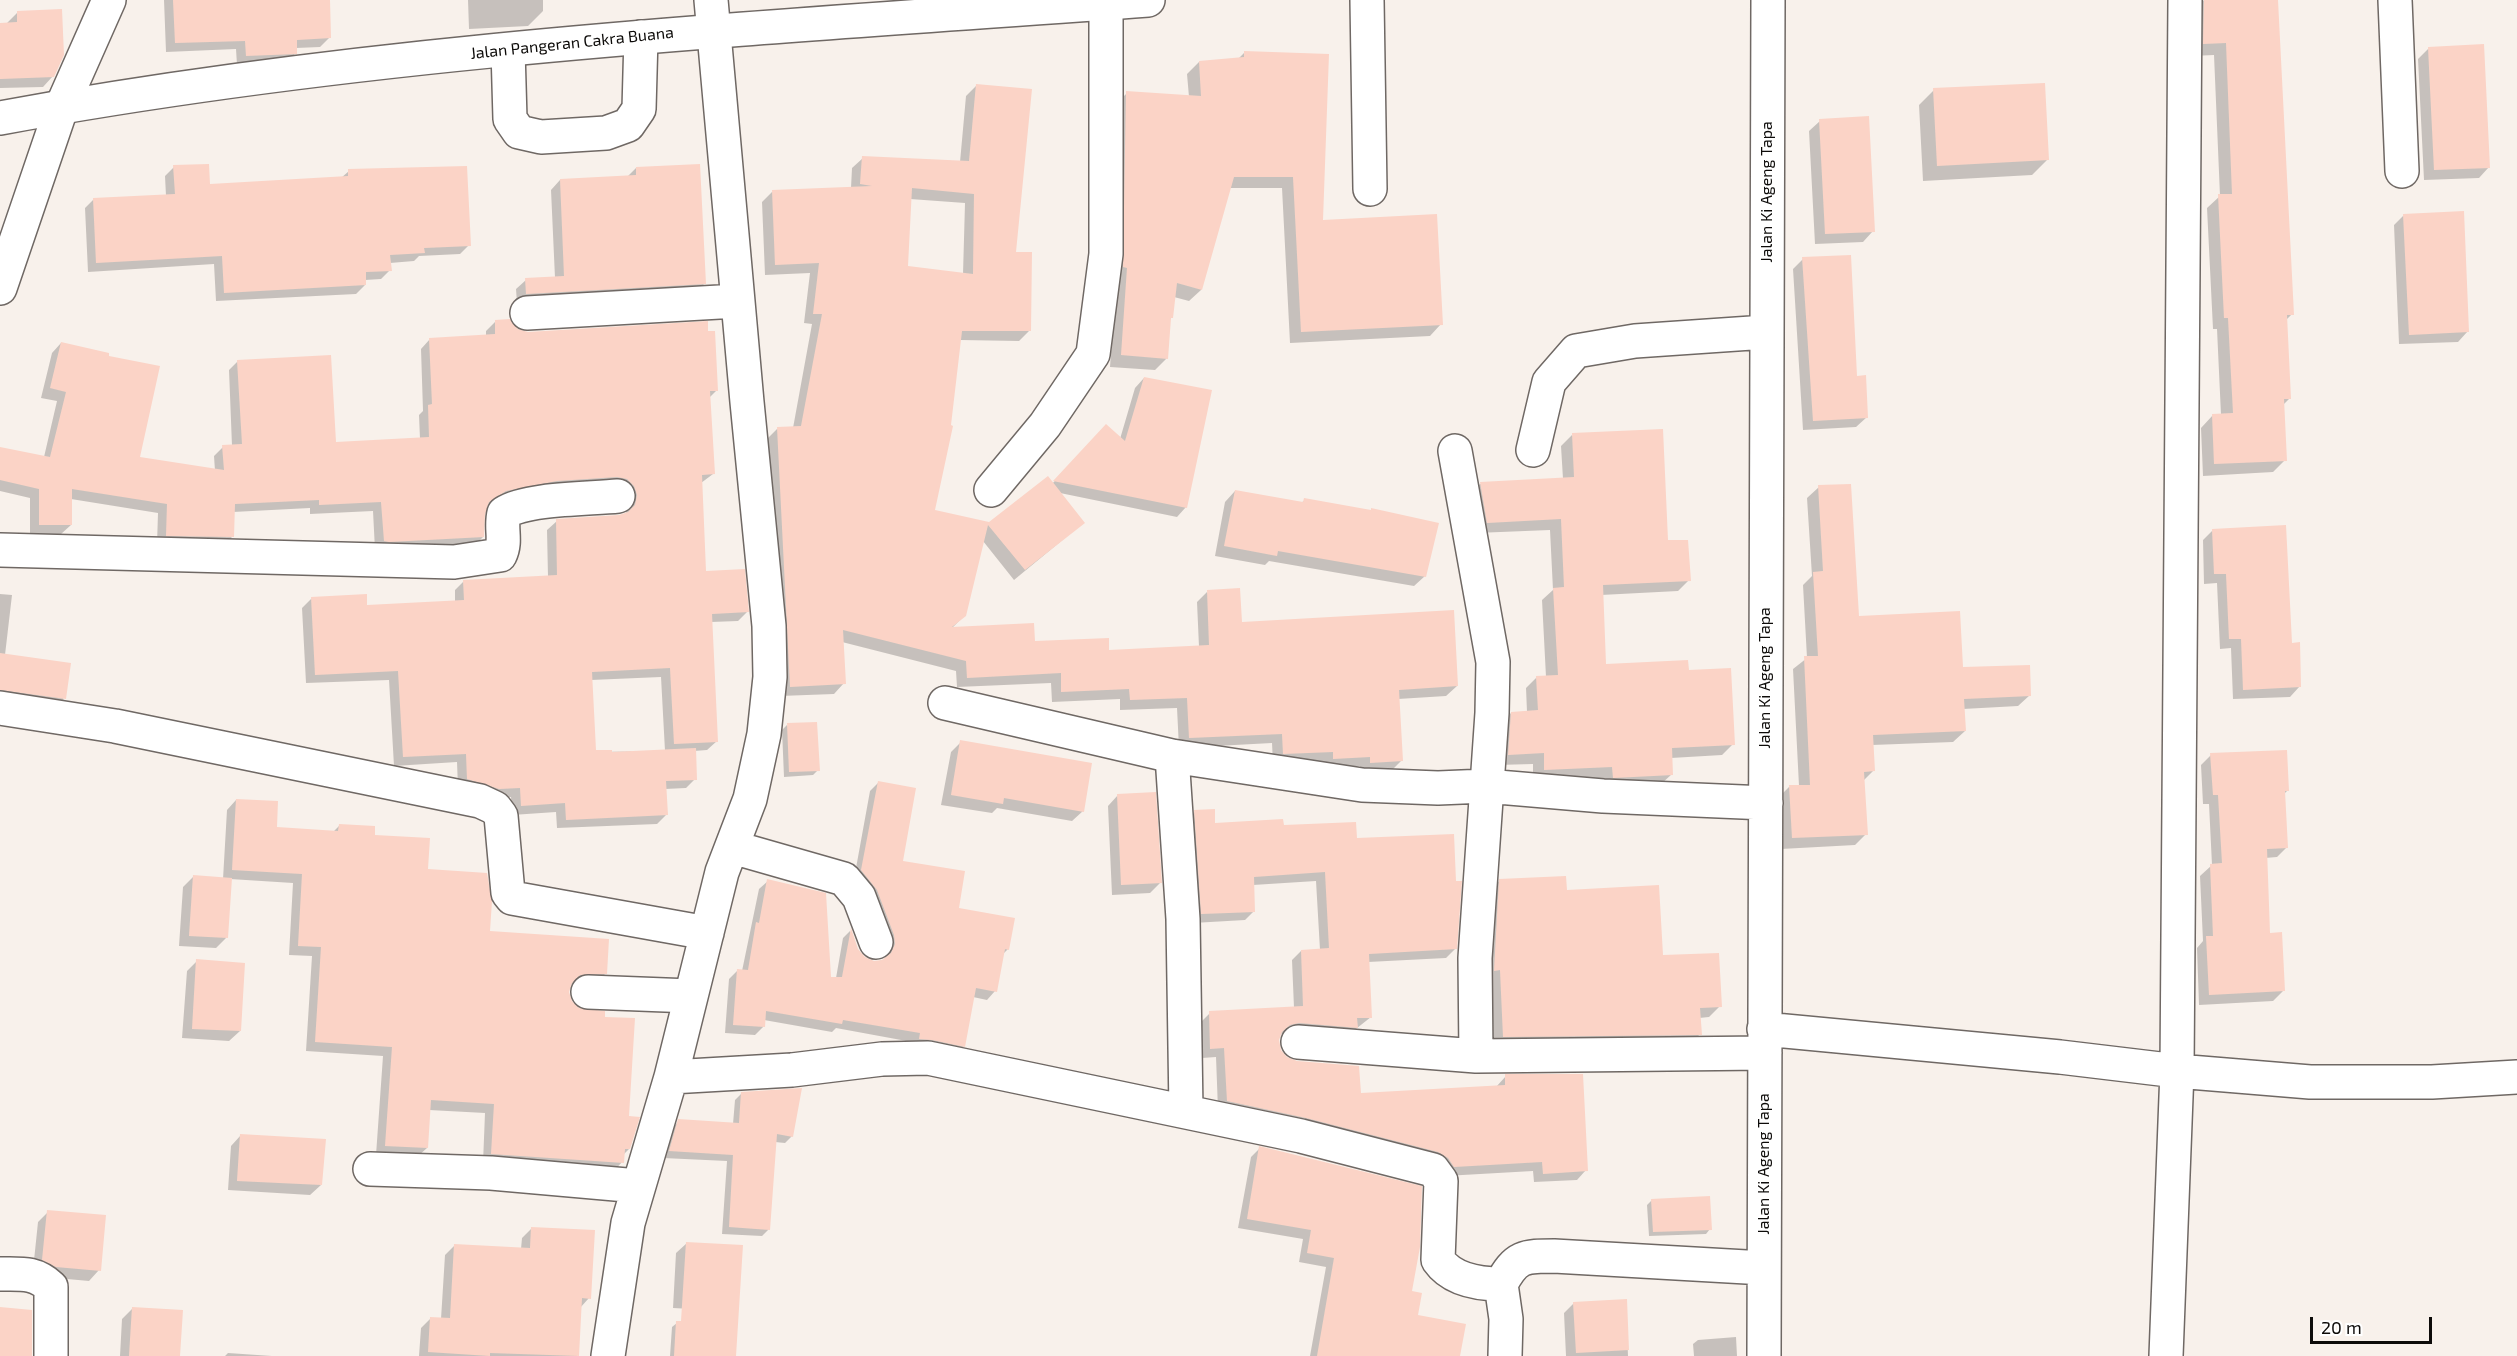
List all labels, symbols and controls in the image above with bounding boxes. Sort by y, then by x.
street label: Jalan Pangeran Cakra Buana [469,23,675,63]
street label: Jalan Ki Ageng Tapa [1757,121,1777,263]
street label: Jalan Ki Ageng Tapa [1755,607,1775,749]
street label: Jalan Ki Ageng Tapa [1754,1093,1774,1235]
scale bar [2313,1305,2434,1343]
text: 20 m [2321,1316,2362,1338]

